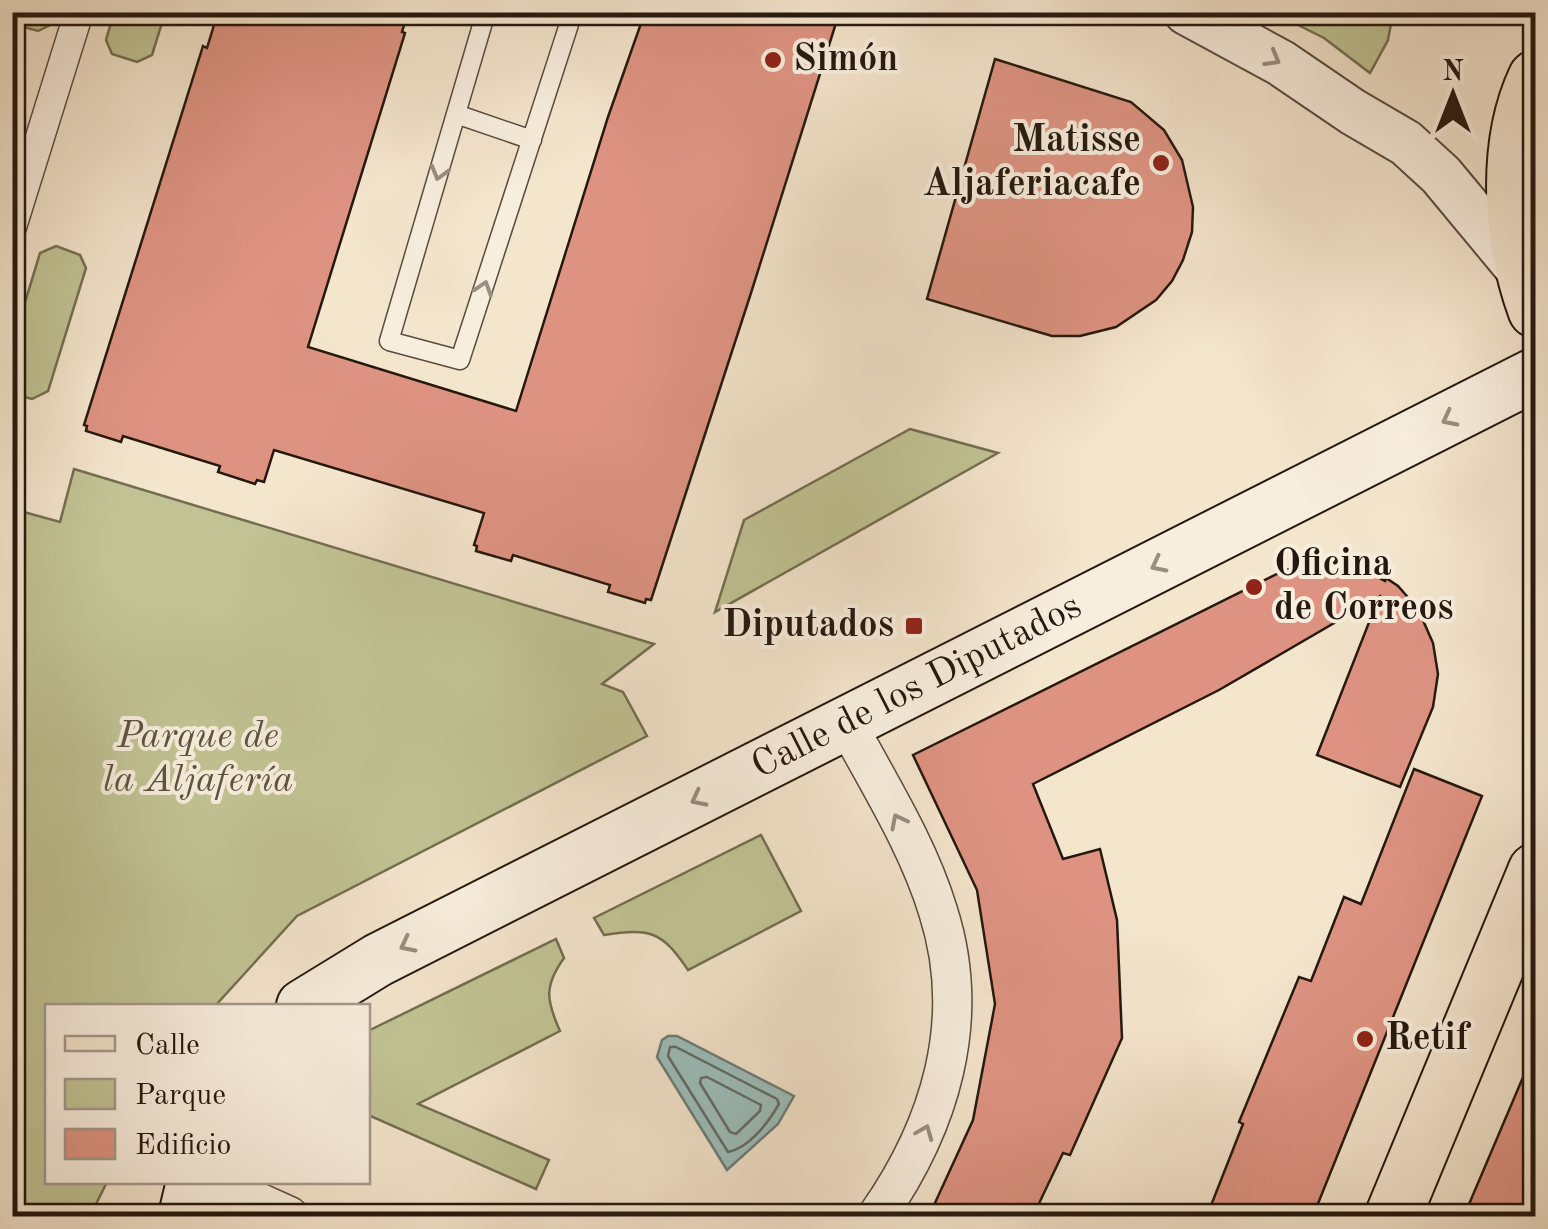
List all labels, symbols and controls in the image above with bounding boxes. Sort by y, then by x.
place label: Simón [793,41,899,79]
north arrow [1403,45,1503,145]
one-way arrow [1262,46,1280,66]
marker: Simón [762,49,784,71]
text: N [1442,59,1464,87]
place label: Matisse Aljaferiacafe [923,122,1141,204]
marker: Matisse Aljaferiacafe [1150,152,1172,174]
one-way arrow [430,164,451,181]
one-way arrow [472,280,492,297]
one-way arrow [1441,407,1459,426]
place label: Oficina de Correos [1274,546,1454,628]
one-way arrow [1151,553,1169,572]
marker: Oficina de Correos [1243,576,1265,598]
street label: Calle de los Diputados [746,587,1088,787]
place label: Diputados [722,607,894,645]
marker: Diputados [903,615,925,637]
park label: Parque de la Aljafería [103,718,293,800]
one-way arrow [690,787,708,806]
one-way arrow [891,813,910,831]
one-way arrow [400,933,418,952]
legend [45,1004,370,1184]
place label: Retif [1385,1020,1472,1058]
marker: Retif [1354,1028,1376,1050]
text: Calle [135,1031,200,1061]
text: Parque [135,1081,226,1111]
one-way arrow [913,1124,933,1142]
text: Edificio [135,1131,231,1161]

